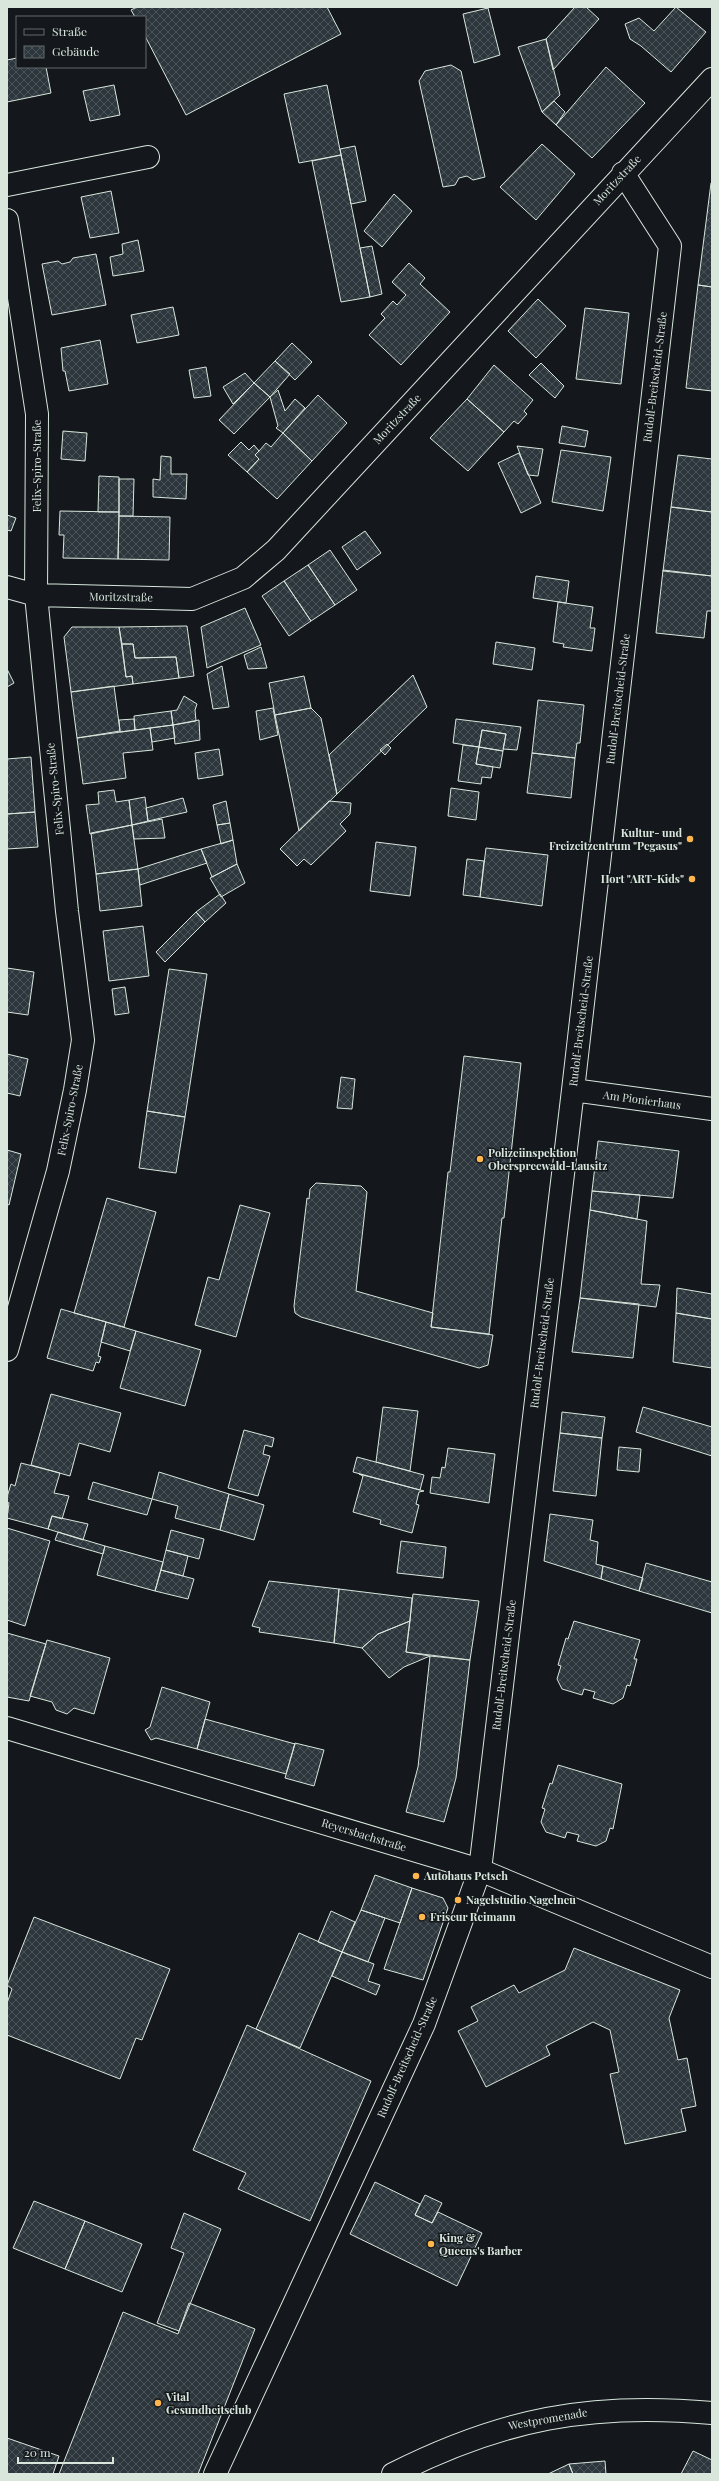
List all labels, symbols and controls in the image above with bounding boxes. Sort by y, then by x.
legend [16,16,146,68]
text: Straße [52,23,87,39]
text: Gebäude [52,43,99,59]
street label: Moritzstraße [589,151,644,208]
street label: Rudolf-Breitscheid-Straße [639,310,670,443]
street label: Moritzstraße [369,390,424,447]
street label: Felix-Spiro-Straße [29,419,44,512]
street label: Moritzstraße [89,588,153,605]
street label: Rudolf-Breitscheid-Straße [602,632,633,765]
street label: Felix-Spiro-Straße [42,742,67,836]
place label: Kultur- und Freizeitzentrum "Pegasus" [549,825,682,853]
marker: Kultur- und Freizeitzentrum "Pegasus" [685,834,695,844]
place label: Hort "ART-Kids" [601,871,684,886]
marker: Hort "ART-Kids" [687,874,697,884]
street label: Rudolf-Breitscheid-Straße [565,954,596,1087]
street label: Felix-Spiro-Straße [53,1063,86,1157]
street label: Am Pionierhaus [601,1086,682,1112]
place label: Polizeiinspektion Oberspreewald-Lausitz [488,1145,607,1173]
marker: Polizeiinspektion Oberspreewald-Lausitz [475,1154,485,1164]
street label: Rudolf-Breitscheid-Straße [526,1276,557,1409]
street label: Rudolf-Breitscheid-Straße [488,1598,519,1731]
street label: Reyersbachstraße [320,1814,409,1855]
place label: Autohaus Petsch [423,1868,508,1883]
marker: Autohaus Petsch [411,1871,421,1881]
place label: Nagelstudio Nagelneu [466,1892,576,1907]
marker: Nagelstudio Nagelneu [453,1895,463,1905]
place label: Friseur Reimann [430,1909,516,1924]
marker: Friseur Reimann [417,1912,427,1922]
street label: Rudolf-Breitscheid-Straße [373,1993,440,2120]
place label: King & Queens's Barber [439,2230,523,2258]
marker: King & Queens's Barber [426,2239,436,2249]
place label: Vital Gesundheitsclub [165,2389,252,2417]
marker: Vital Gesundheitsclub [153,2398,163,2408]
street label: Westpromenade [506,2404,589,2433]
scale bar [18,2439,113,2465]
text: 20 m [24,2444,51,2460]

